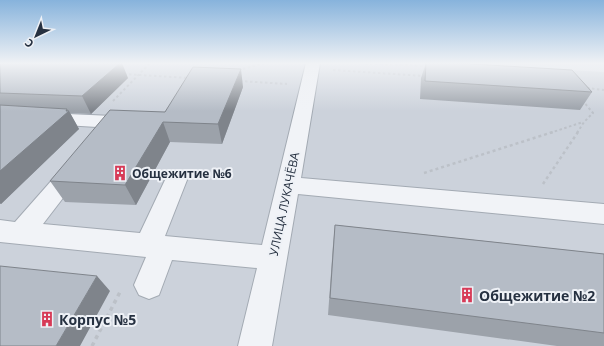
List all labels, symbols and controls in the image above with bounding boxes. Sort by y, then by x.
north arrow [16,16,56,56]
text: С [21,36,37,52]
street label: УЛИЦА ЛУКАЧЁВА [265,150,303,257]
building icon: Общежитие №6 [111,164,129,182]
place label: Общежитие №6 [132,165,232,182]
building icon: Общежитие №2 [458,286,476,304]
place label: Общежитие №2 [479,286,595,305]
building icon: Корпус №5 [38,310,56,328]
place label: Корпус №5 [59,310,136,329]

